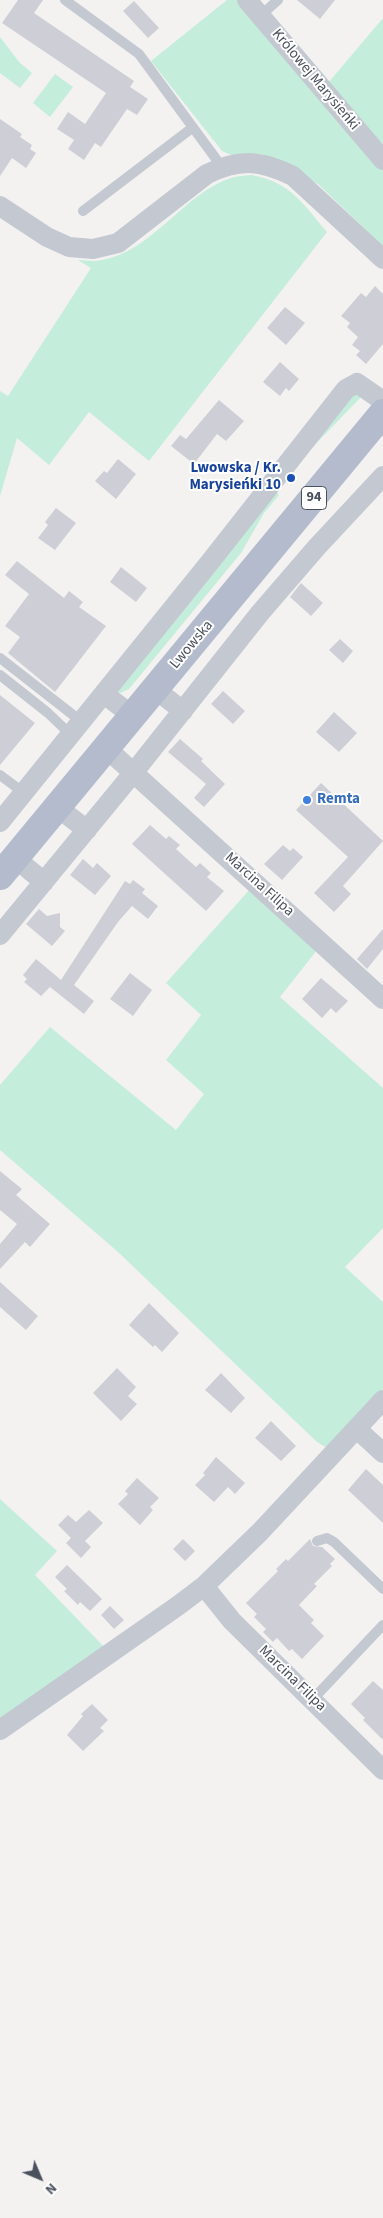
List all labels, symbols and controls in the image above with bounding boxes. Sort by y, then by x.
street label: Królowej Marysieńki [267,26,363,134]
place label: Lwowska / Kr. Marysieńki 10 [189,460,281,495]
marker: Lwowska / Kr. Marysieńki 10 [285,472,297,484]
road number: 94 [302,486,326,509]
street label: Lwowska [167,617,217,673]
place label: Remta [317,791,360,809]
marker: Remta [301,794,313,806]
street label: Marcina Filipa [221,849,297,921]
street label: Marcina Filipa [254,1642,330,1716]
north arrow [15,2153,65,2203]
text: N [40,2178,61,2199]

